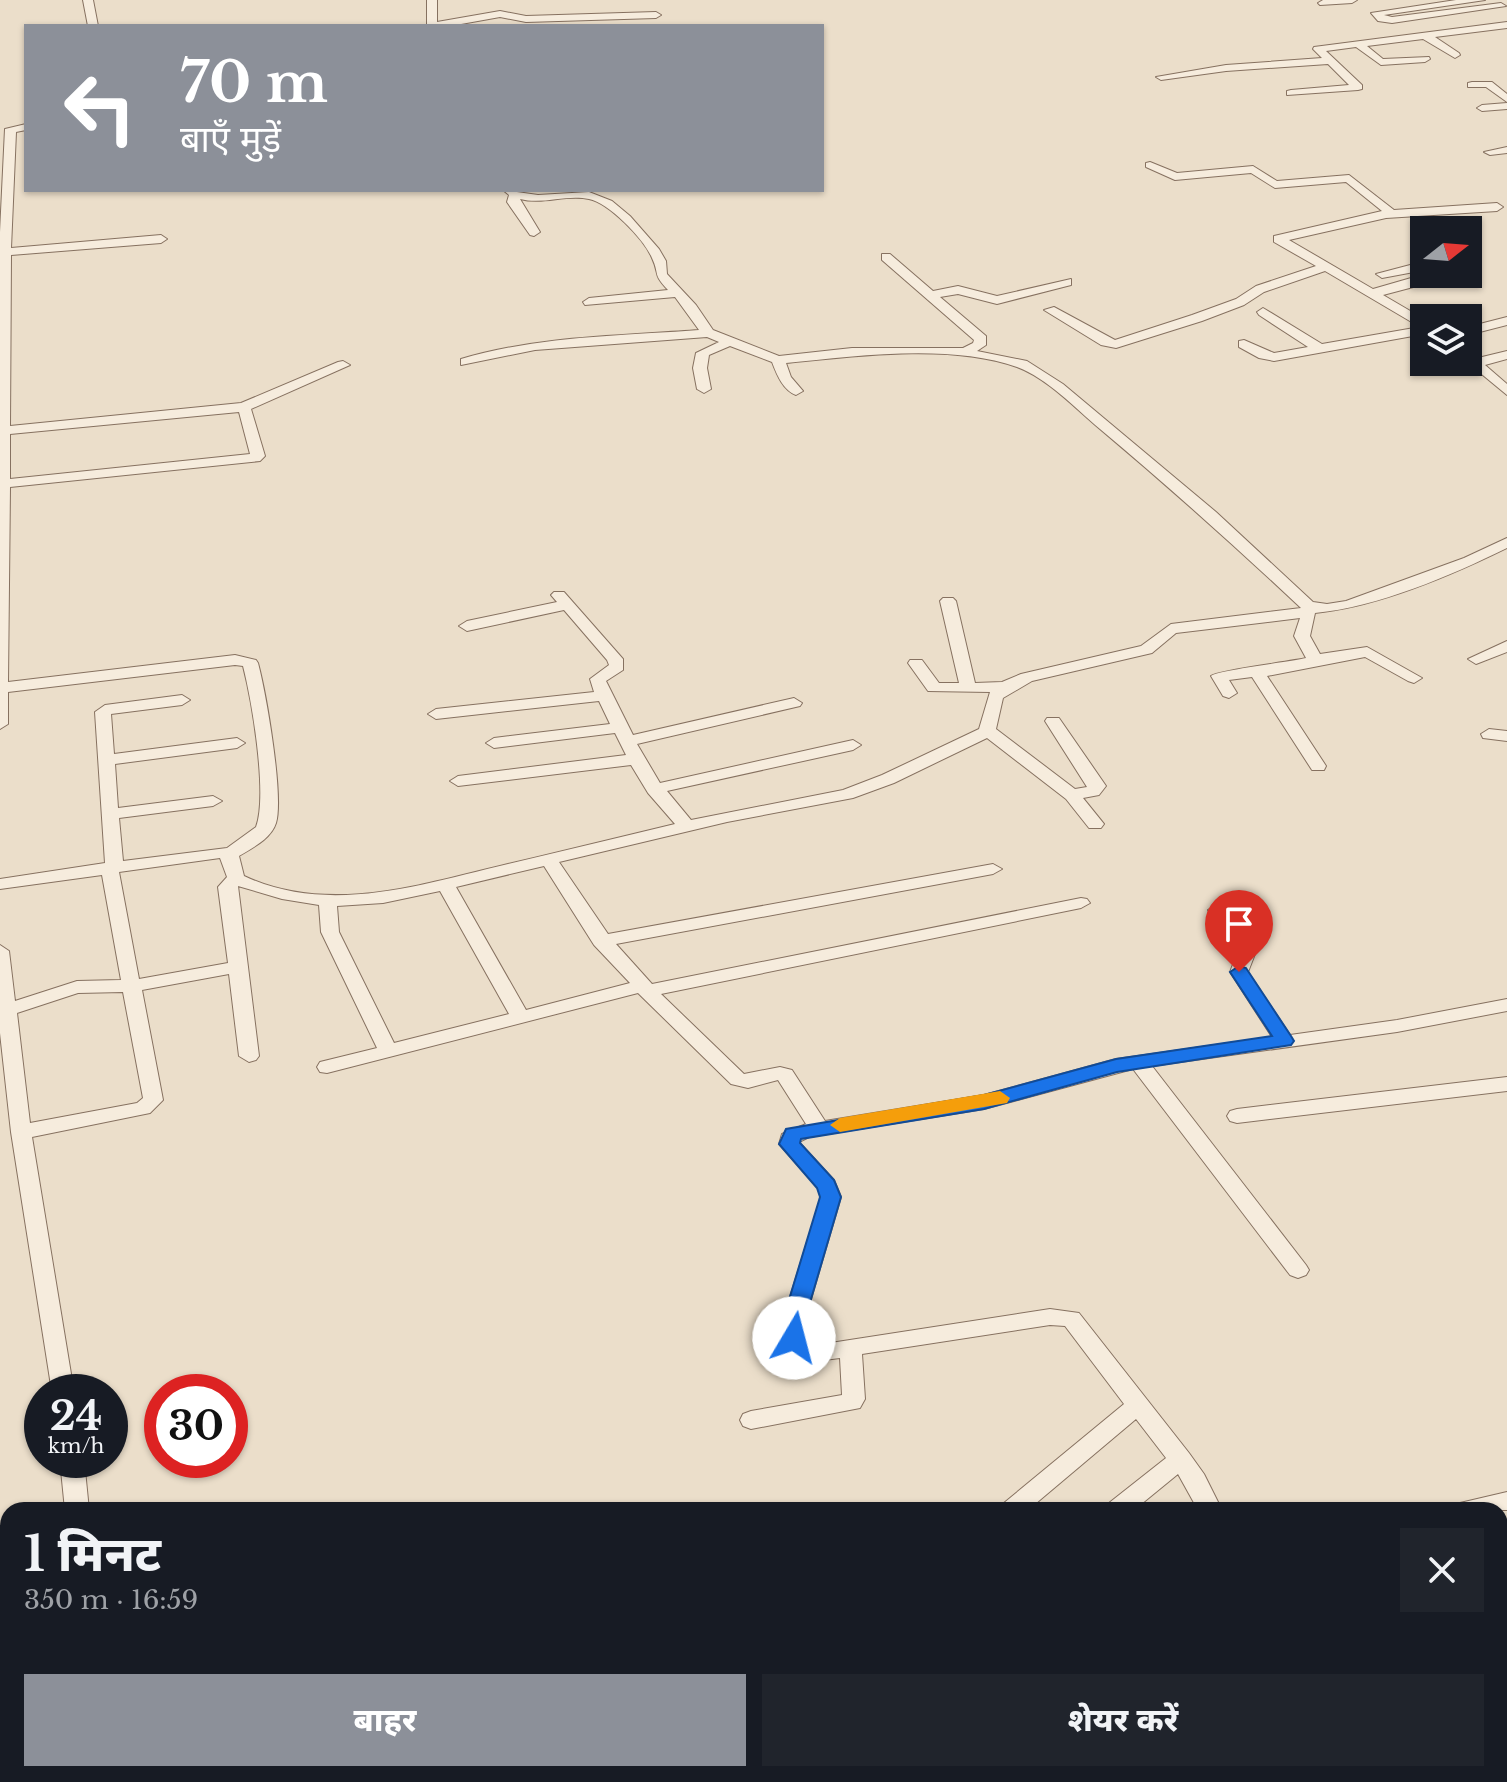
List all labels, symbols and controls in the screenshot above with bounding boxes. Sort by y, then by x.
text: 70 m [180,48,328,117]
icon: left [48,56,152,160]
text: बाएँ मुड़ें [180,117,281,162]
north arrow [1410,216,1482,288]
map controls [1410,216,1482,376]
button: layers [1410,304,1482,376]
pin [1205,890,1273,972]
icon: arrive [1217,902,1261,946]
position arrow [752,1296,836,1380]
speed limit sign: 30 [144,1374,248,1478]
text: 24 [50,1391,102,1441]
text: km/h [48,1434,104,1458]
text: 1 मिनट [24,1524,161,1584]
button: close [1400,1528,1484,1612]
text: 350 m · 16:59 [24,1584,198,1616]
button: बाहर [24,1674,746,1766]
button: शेयर करें [762,1674,1484,1766]

